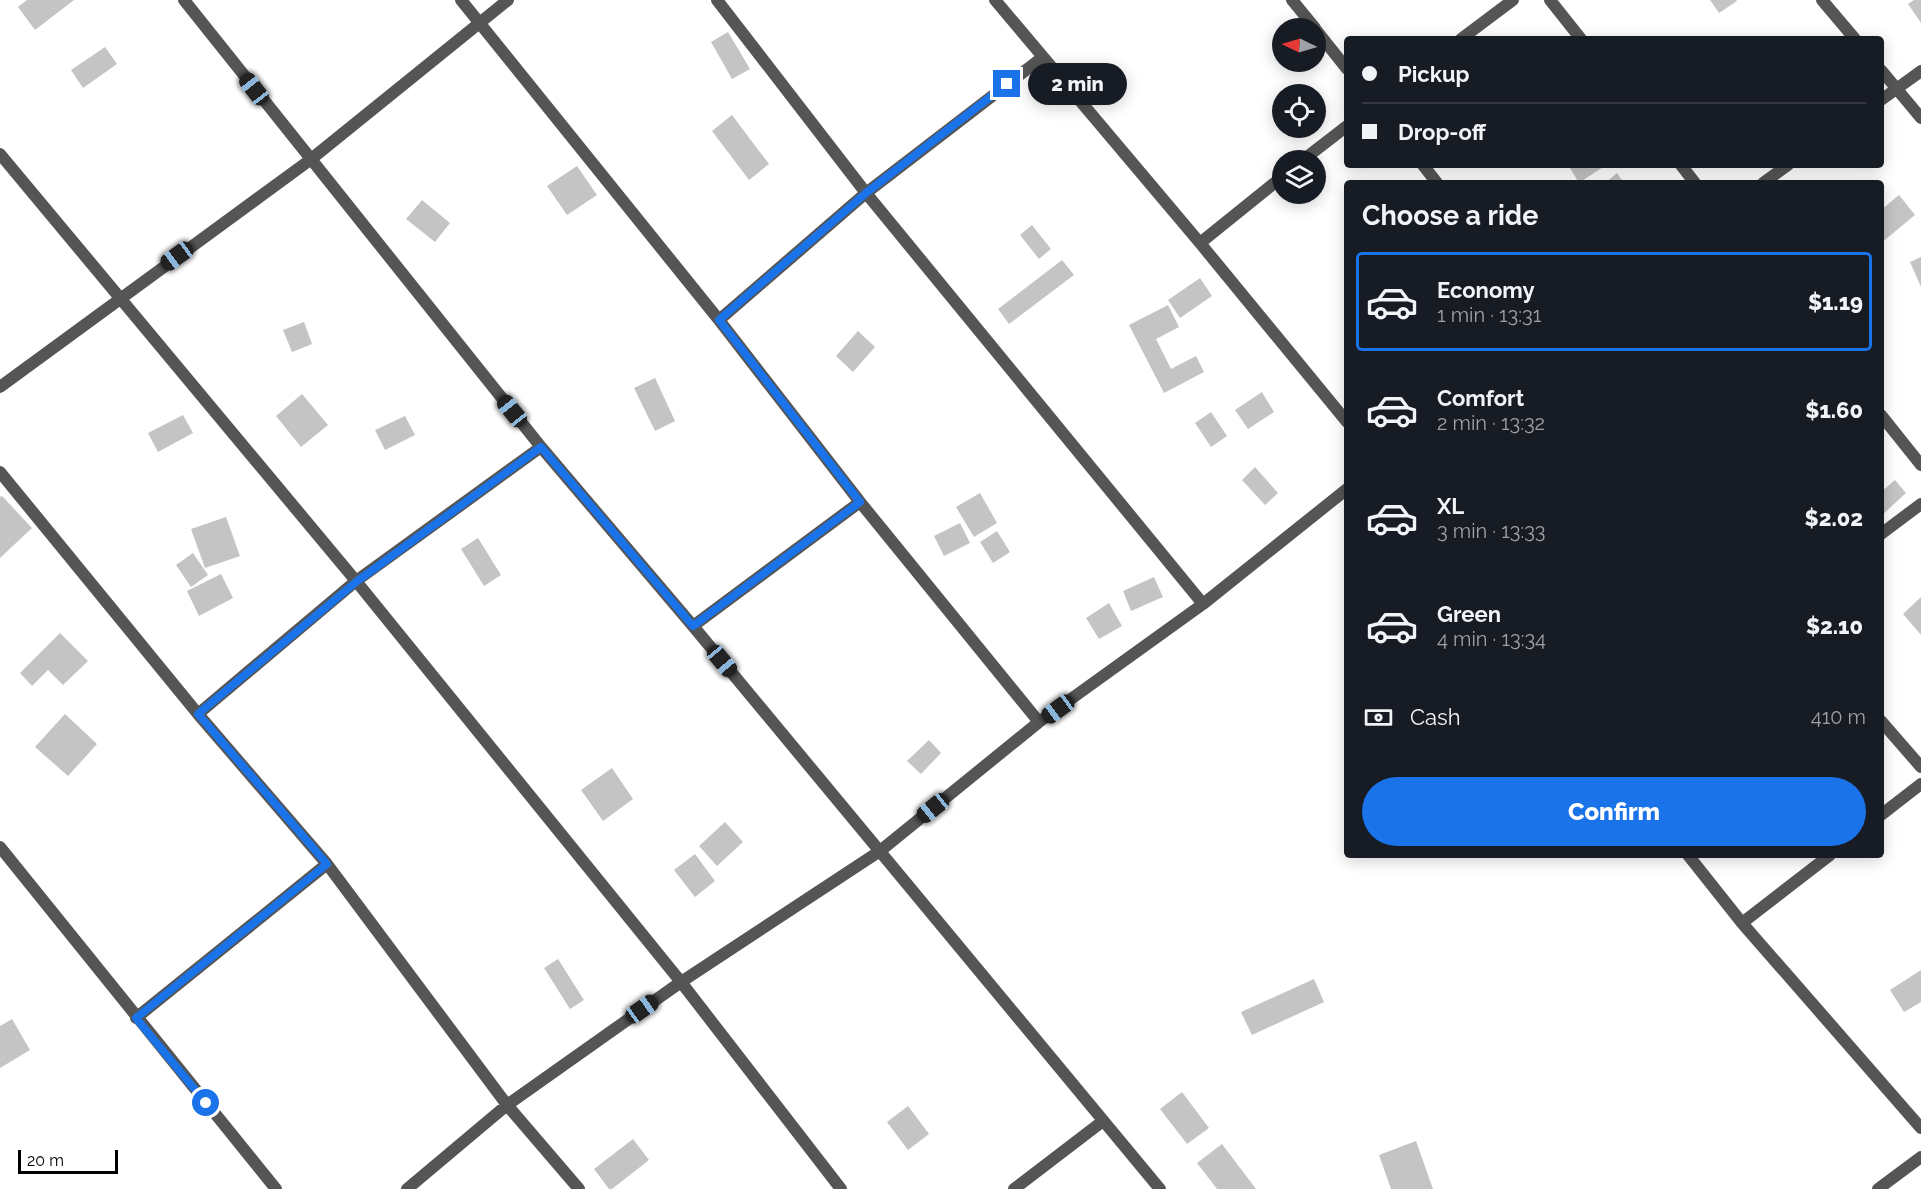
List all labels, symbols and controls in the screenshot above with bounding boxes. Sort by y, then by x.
north arrow [1272,18,1326,72]
map controls [1272,18,1326,204]
text: Pickup [1398,61,1470,87]
callout: 2 min [1028,63,1127,105]
car [236,69,272,109]
route end [993,70,1020,97]
text: 2 min [1051,72,1104,96]
button: locate [1272,84,1326,138]
text: Drop-off [1398,119,1486,145]
button: layers [1272,150,1326,204]
text: Choose a ride [1362,200,1538,231]
car [157,238,197,274]
icon: car [1365,275,1419,329]
text: Economy [1437,277,1535,303]
text: $1.19 [1808,289,1863,315]
text: 1 min · 13:31 [1437,303,1541,327]
icon: car [1365,383,1419,437]
text: Comfort [1437,385,1524,411]
car [494,391,530,431]
text: $1.60 [1805,397,1863,423]
text: 2 min · 13:32 [1437,411,1545,435]
icon: car [1365,491,1419,545]
text: XL [1437,493,1464,519]
text: $2.02 [1805,505,1863,531]
text: 3 min · 13:33 [1437,519,1546,543]
icon: car [1365,599,1419,653]
text: Green [1437,601,1501,627]
text: $2.10 [1806,613,1863,639]
text: 4 min · 13:34 [1437,627,1546,651]
car [704,641,740,681]
car [1038,691,1078,727]
icon: cash [1362,701,1395,734]
text: Cash [1410,704,1461,730]
text: 410 m [1811,705,1866,729]
button: Confirm [1362,777,1866,846]
car [913,790,953,826]
car [622,991,662,1027]
route start [192,1089,219,1116]
scale bar [18,1147,118,1174]
text: 20 m [27,1151,64,1170]

